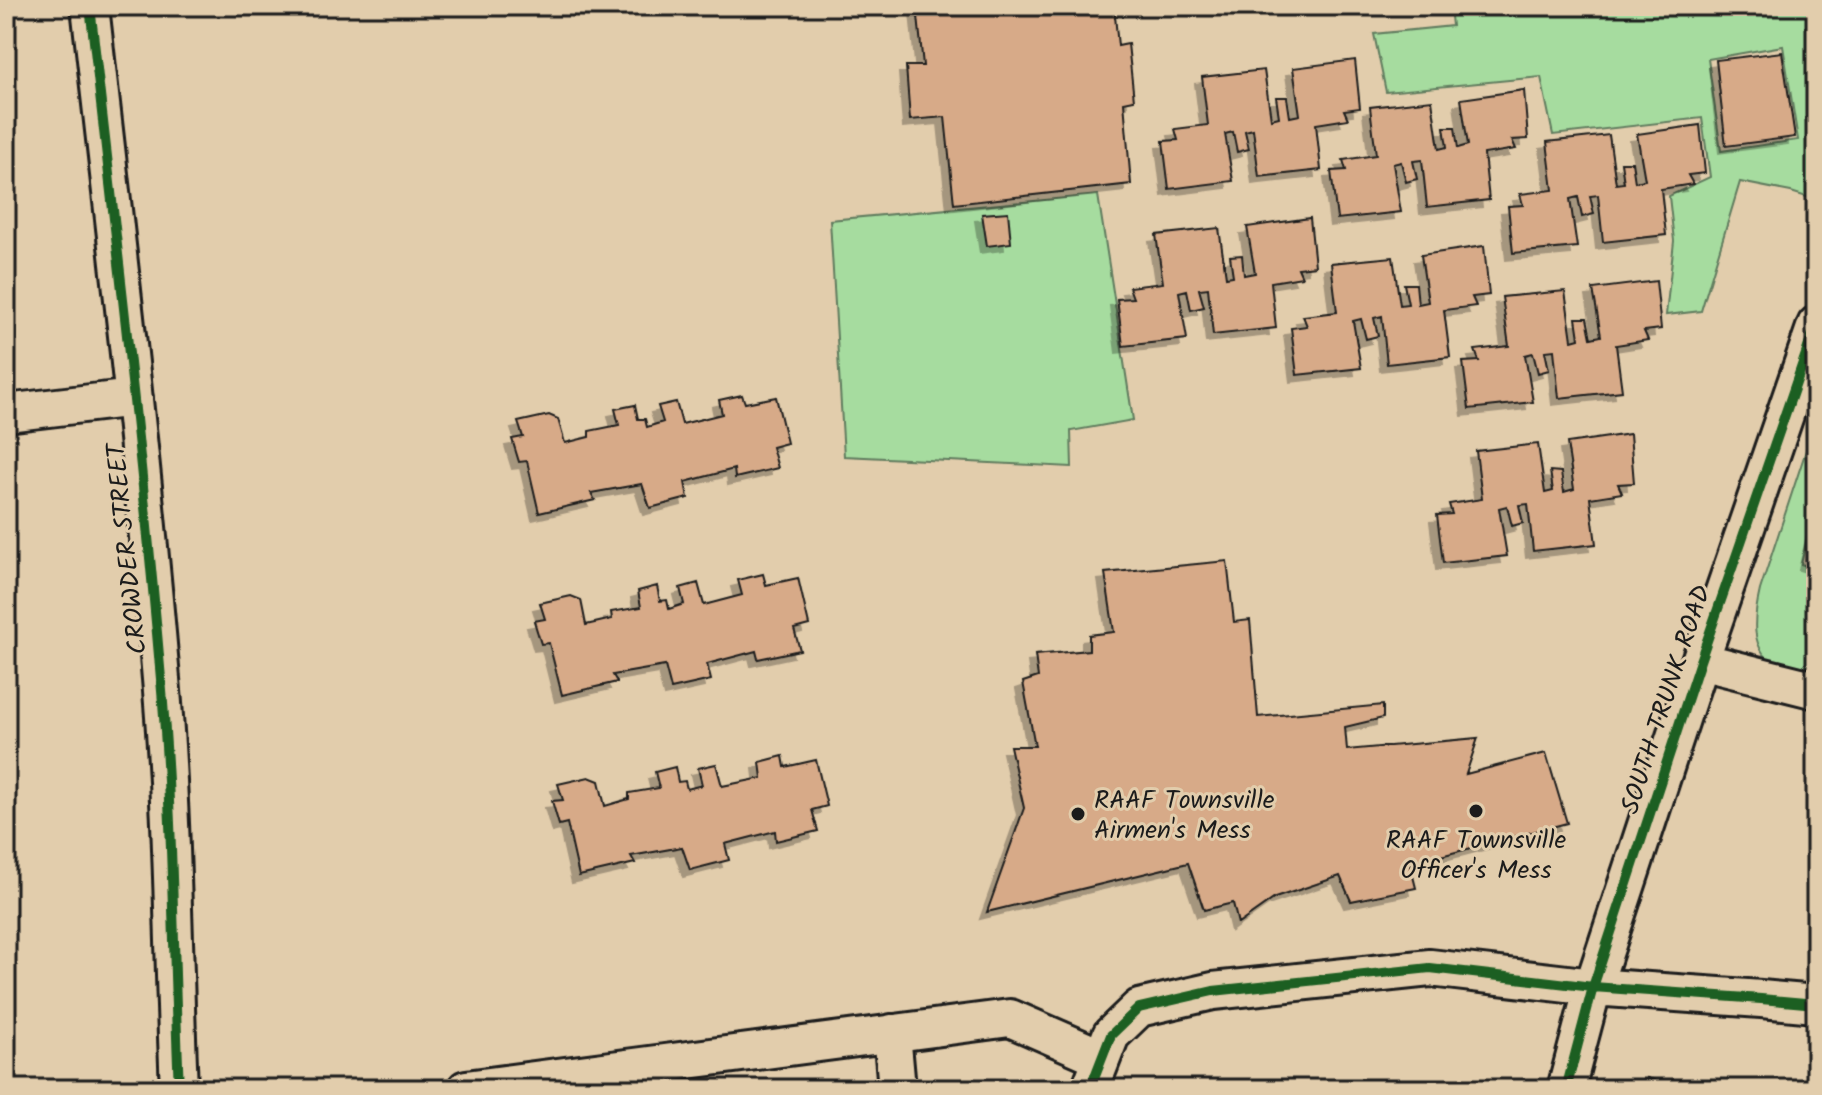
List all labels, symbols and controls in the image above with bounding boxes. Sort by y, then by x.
street label: CROWDER STREET [96,439,160,656]
street label: SOUTH TRUNK ROAD [1610,580,1724,820]
place label: RAAF Townsville Airmen's Mess [1094,780,1275,852]
marker: RAAF Townsville Officer's Mess [1467,802,1485,820]
marker: RAAF Townsville Airmen's Mess [1069,805,1087,823]
place label: RAAF Townsville Officer's Mess [1386,820,1567,892]

